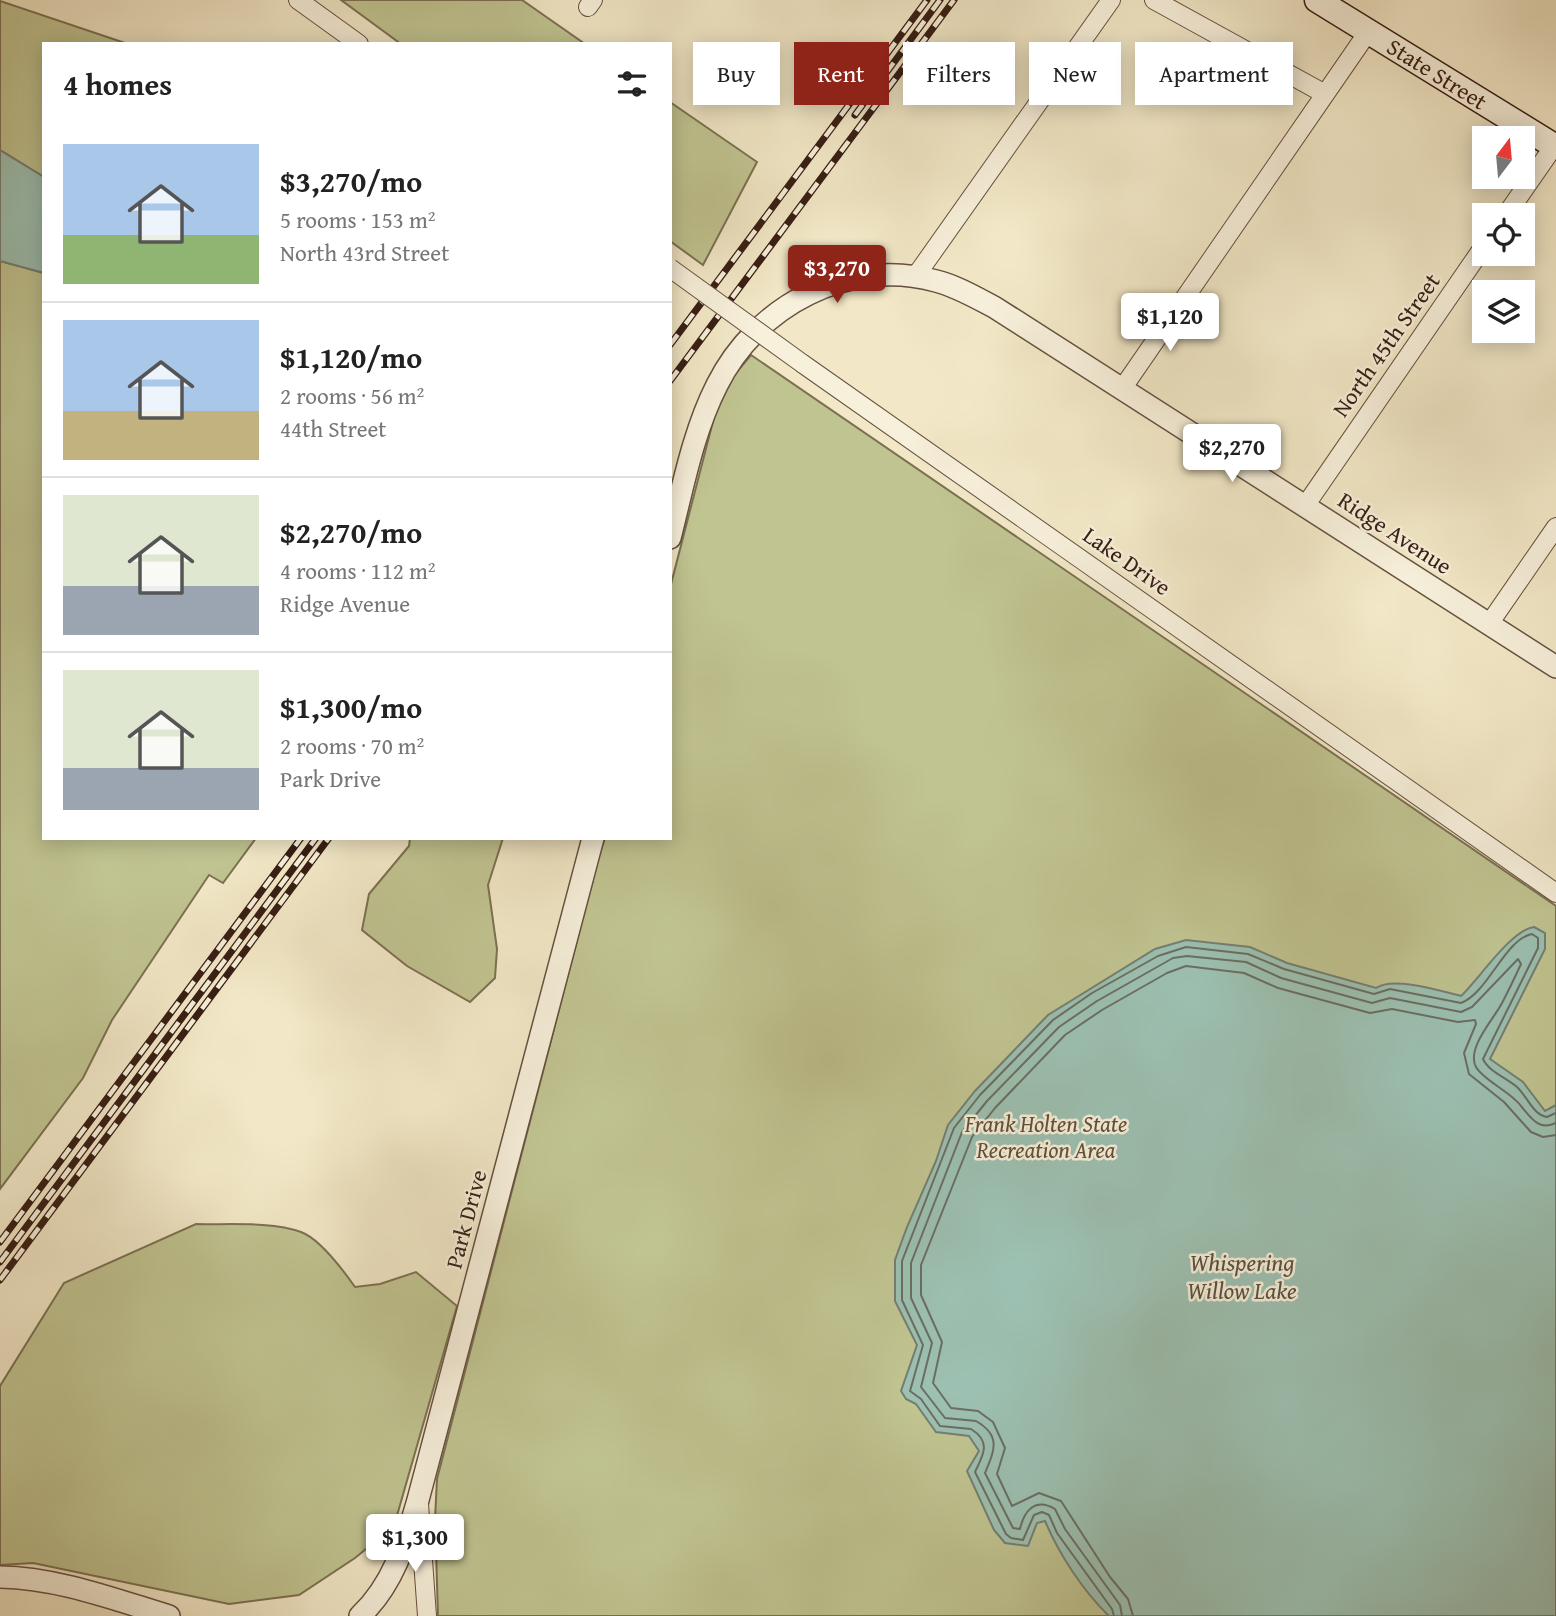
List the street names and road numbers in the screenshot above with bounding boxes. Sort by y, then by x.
street label: State Street [1381,30,1494,117]
street label: North 45th Street [1324,266,1448,423]
street label: Ridge Avenue [1332,483,1459,582]
street label: Lake Drive [1077,518,1178,603]
street label: Park Drive [436,1166,495,1272]

